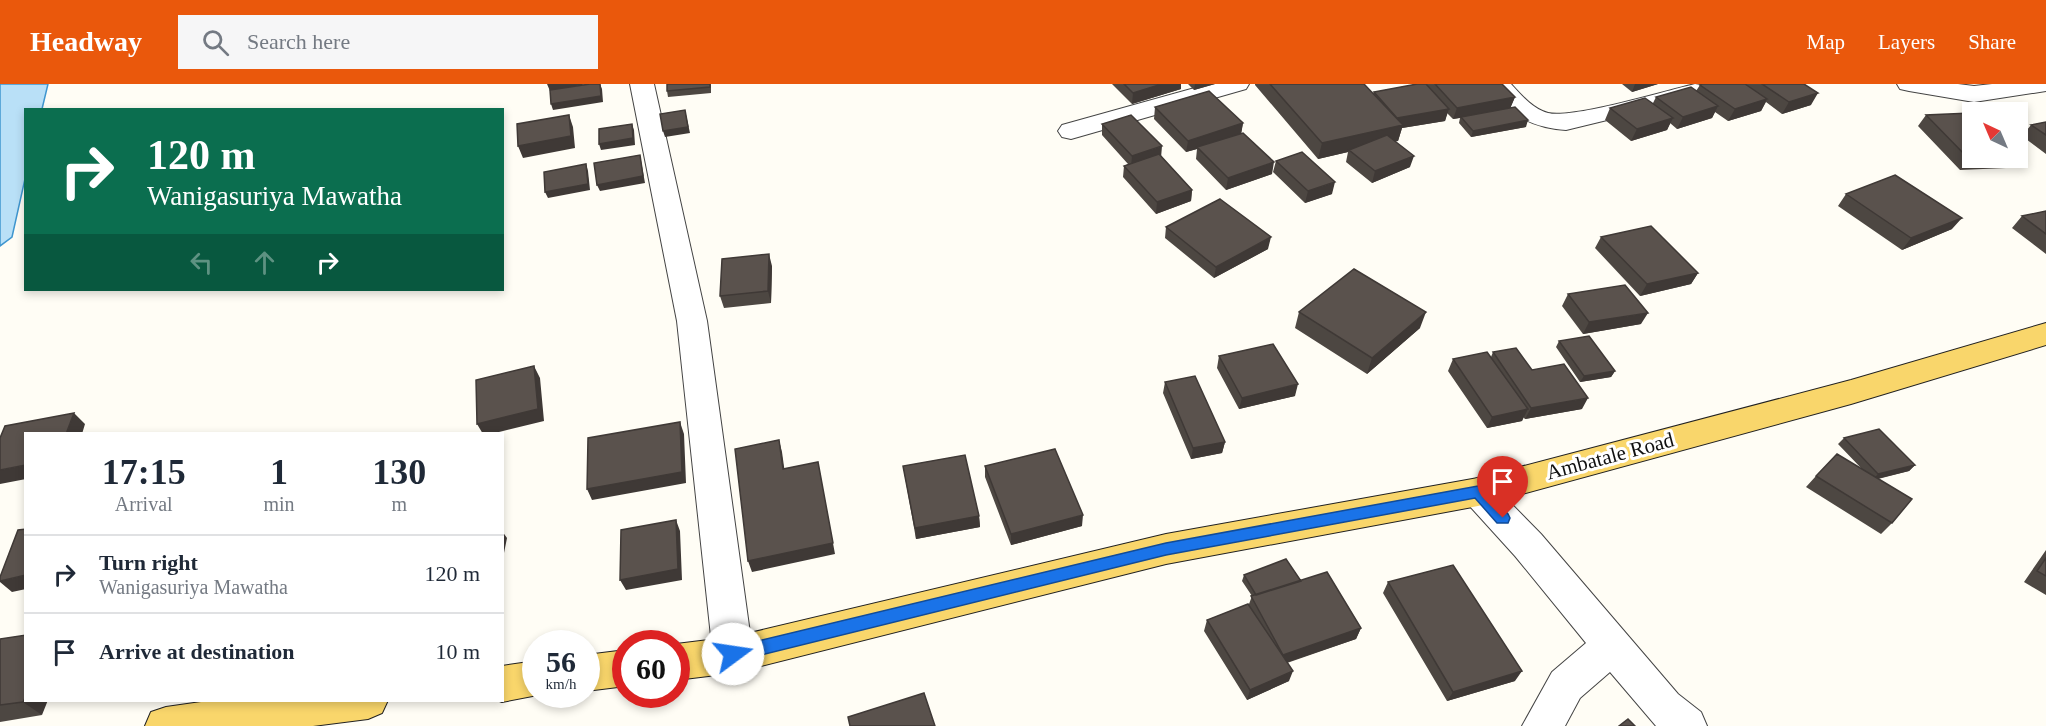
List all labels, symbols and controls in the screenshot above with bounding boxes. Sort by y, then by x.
search box [178,15,598,69]
text: Headway [30,26,142,57]
icon: search [199,26,232,59]
text: Search here [247,29,350,54]
text: Map [1807,30,1845,54]
text: Layers [1878,30,1935,54]
text: Share [1968,30,2016,54]
north arrow [1962,102,2028,168]
map controls [1962,102,2028,168]
icon: right [48,132,126,210]
text: 120 m [147,132,256,178]
text: Wanigasuriya Mawatha [147,181,402,211]
icon: left [185,246,218,279]
icon: ahead [248,246,281,279]
icon: right [311,246,344,279]
street label: Ambatale Road [1544,427,1677,485]
text: 17:15 [102,452,186,492]
text: 1 [270,452,288,492]
text: 130 [372,452,426,492]
pin [1477,456,1528,518]
icon: arrive [1486,465,1519,498]
text: Arrival [115,493,173,515]
text: min [263,493,295,515]
text: m [392,493,407,515]
text: Turn right [99,550,198,575]
icon: right [48,558,81,591]
text: 120 m [424,561,480,586]
text: Wanigasuriya Mawatha [99,576,288,598]
position arrow [701,622,765,686]
speed limit sign: 60 [612,630,690,708]
icon: arrive [48,636,81,669]
text: Arrive at destination [99,639,295,664]
text: 10 m [435,639,480,664]
text: 56 [546,645,576,678]
text: km/h [546,676,576,692]

